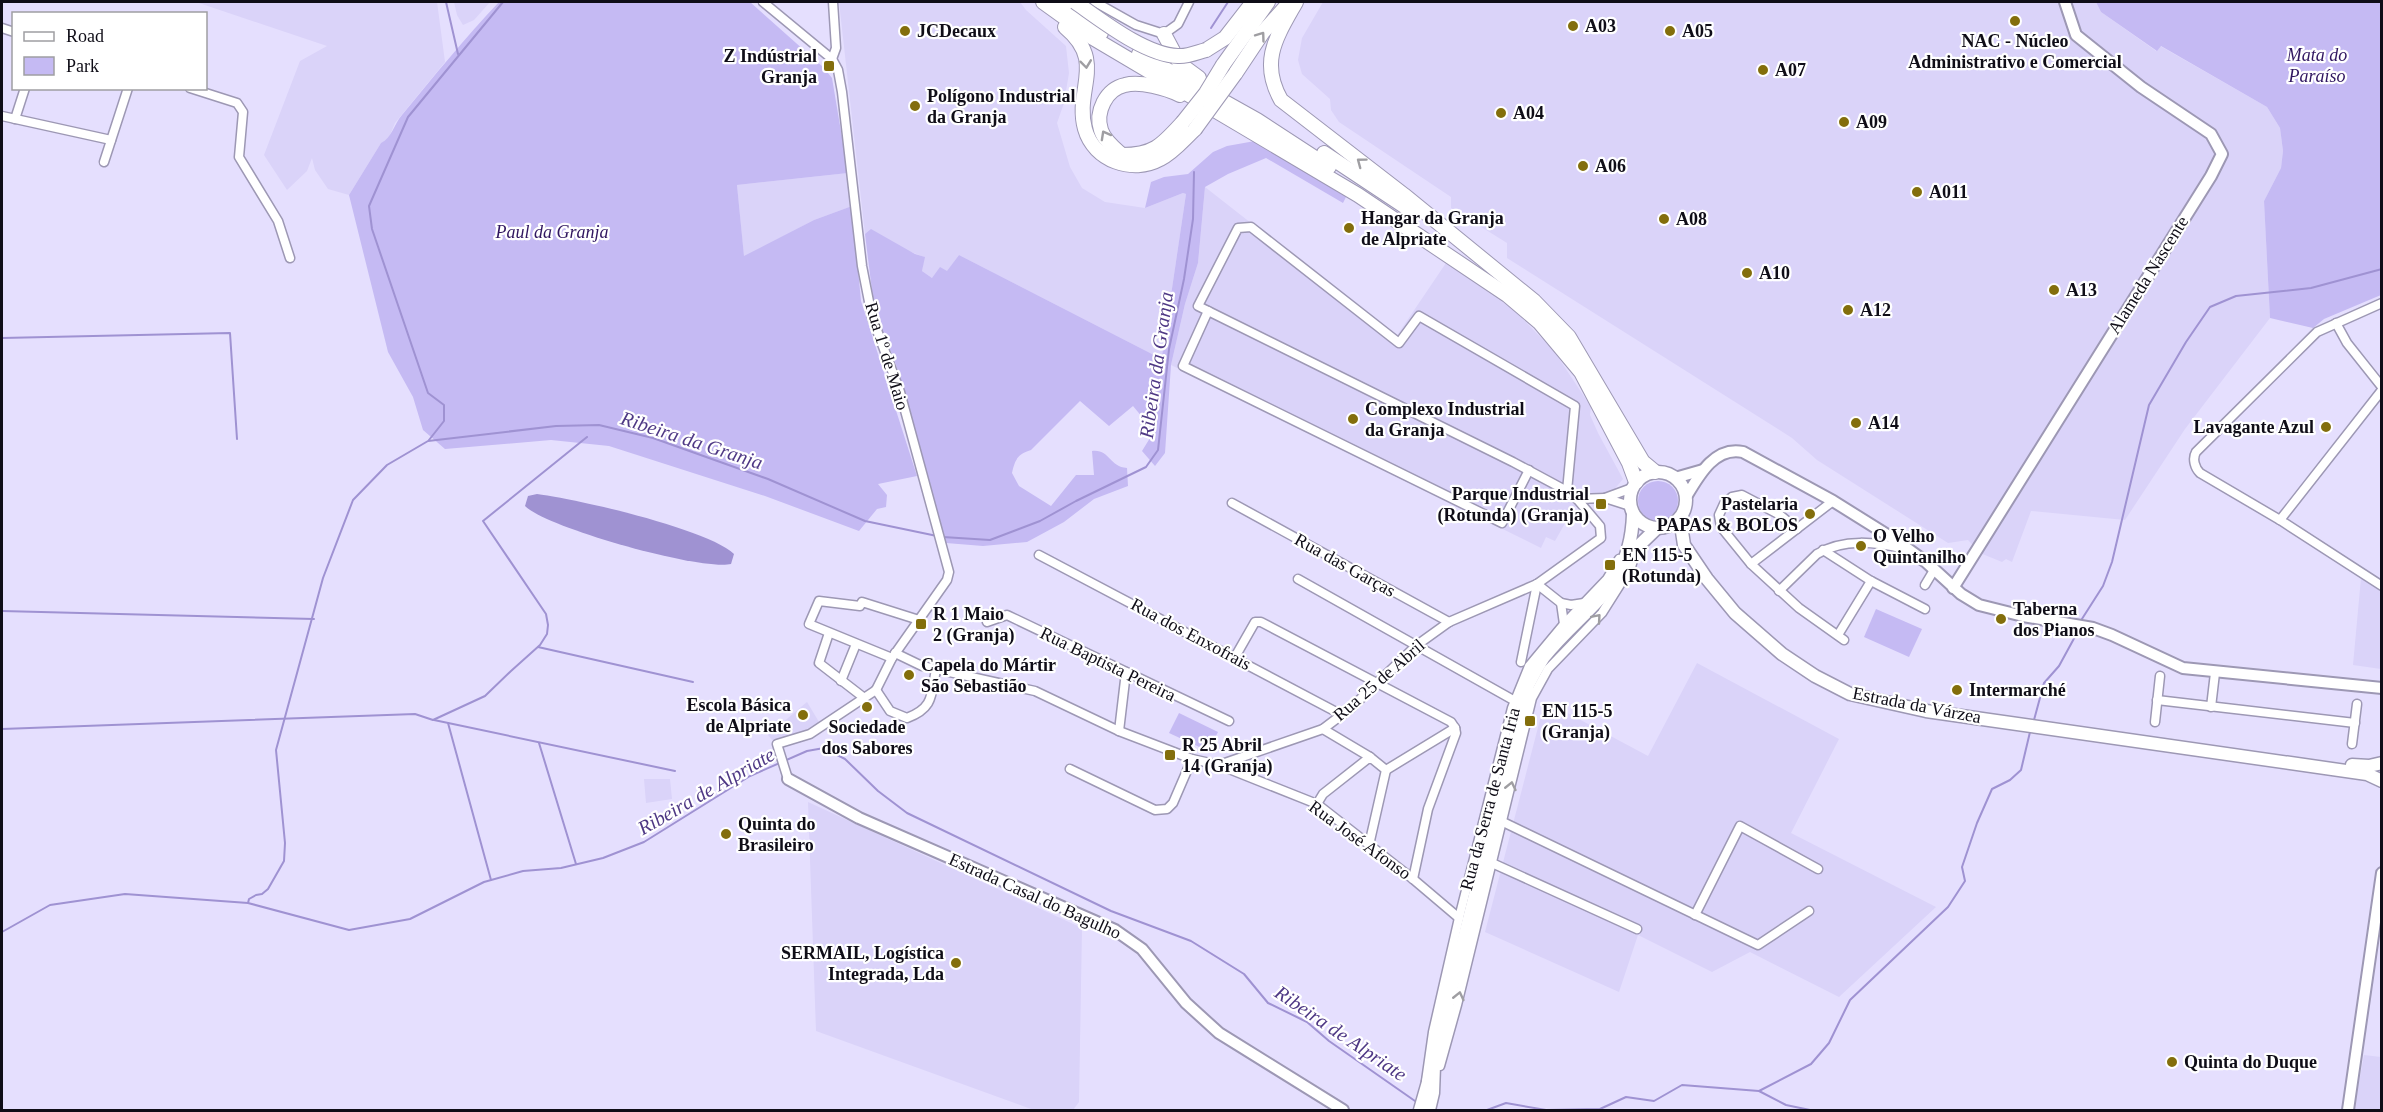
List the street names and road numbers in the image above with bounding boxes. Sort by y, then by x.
street label: Alameda Nascente [2104,212,2192,338]
street label: Rua 1º de Maio [861,299,913,413]
street label: Rua das Garças [1291,529,1399,601]
street label: Rua dos Enxofrais [1128,594,1254,674]
street label: Rua Baptista Pereira [1037,623,1179,705]
street label: Rua 25 de Abril [1329,635,1429,725]
street label: Estrada da Várzea [1851,683,1983,727]
street label: Rua da Serra de Santa Iria [1456,705,1524,893]
street label: Rua José Afonso [1305,796,1415,884]
street label: Estrada Casal do Bagulho [946,849,1124,943]

